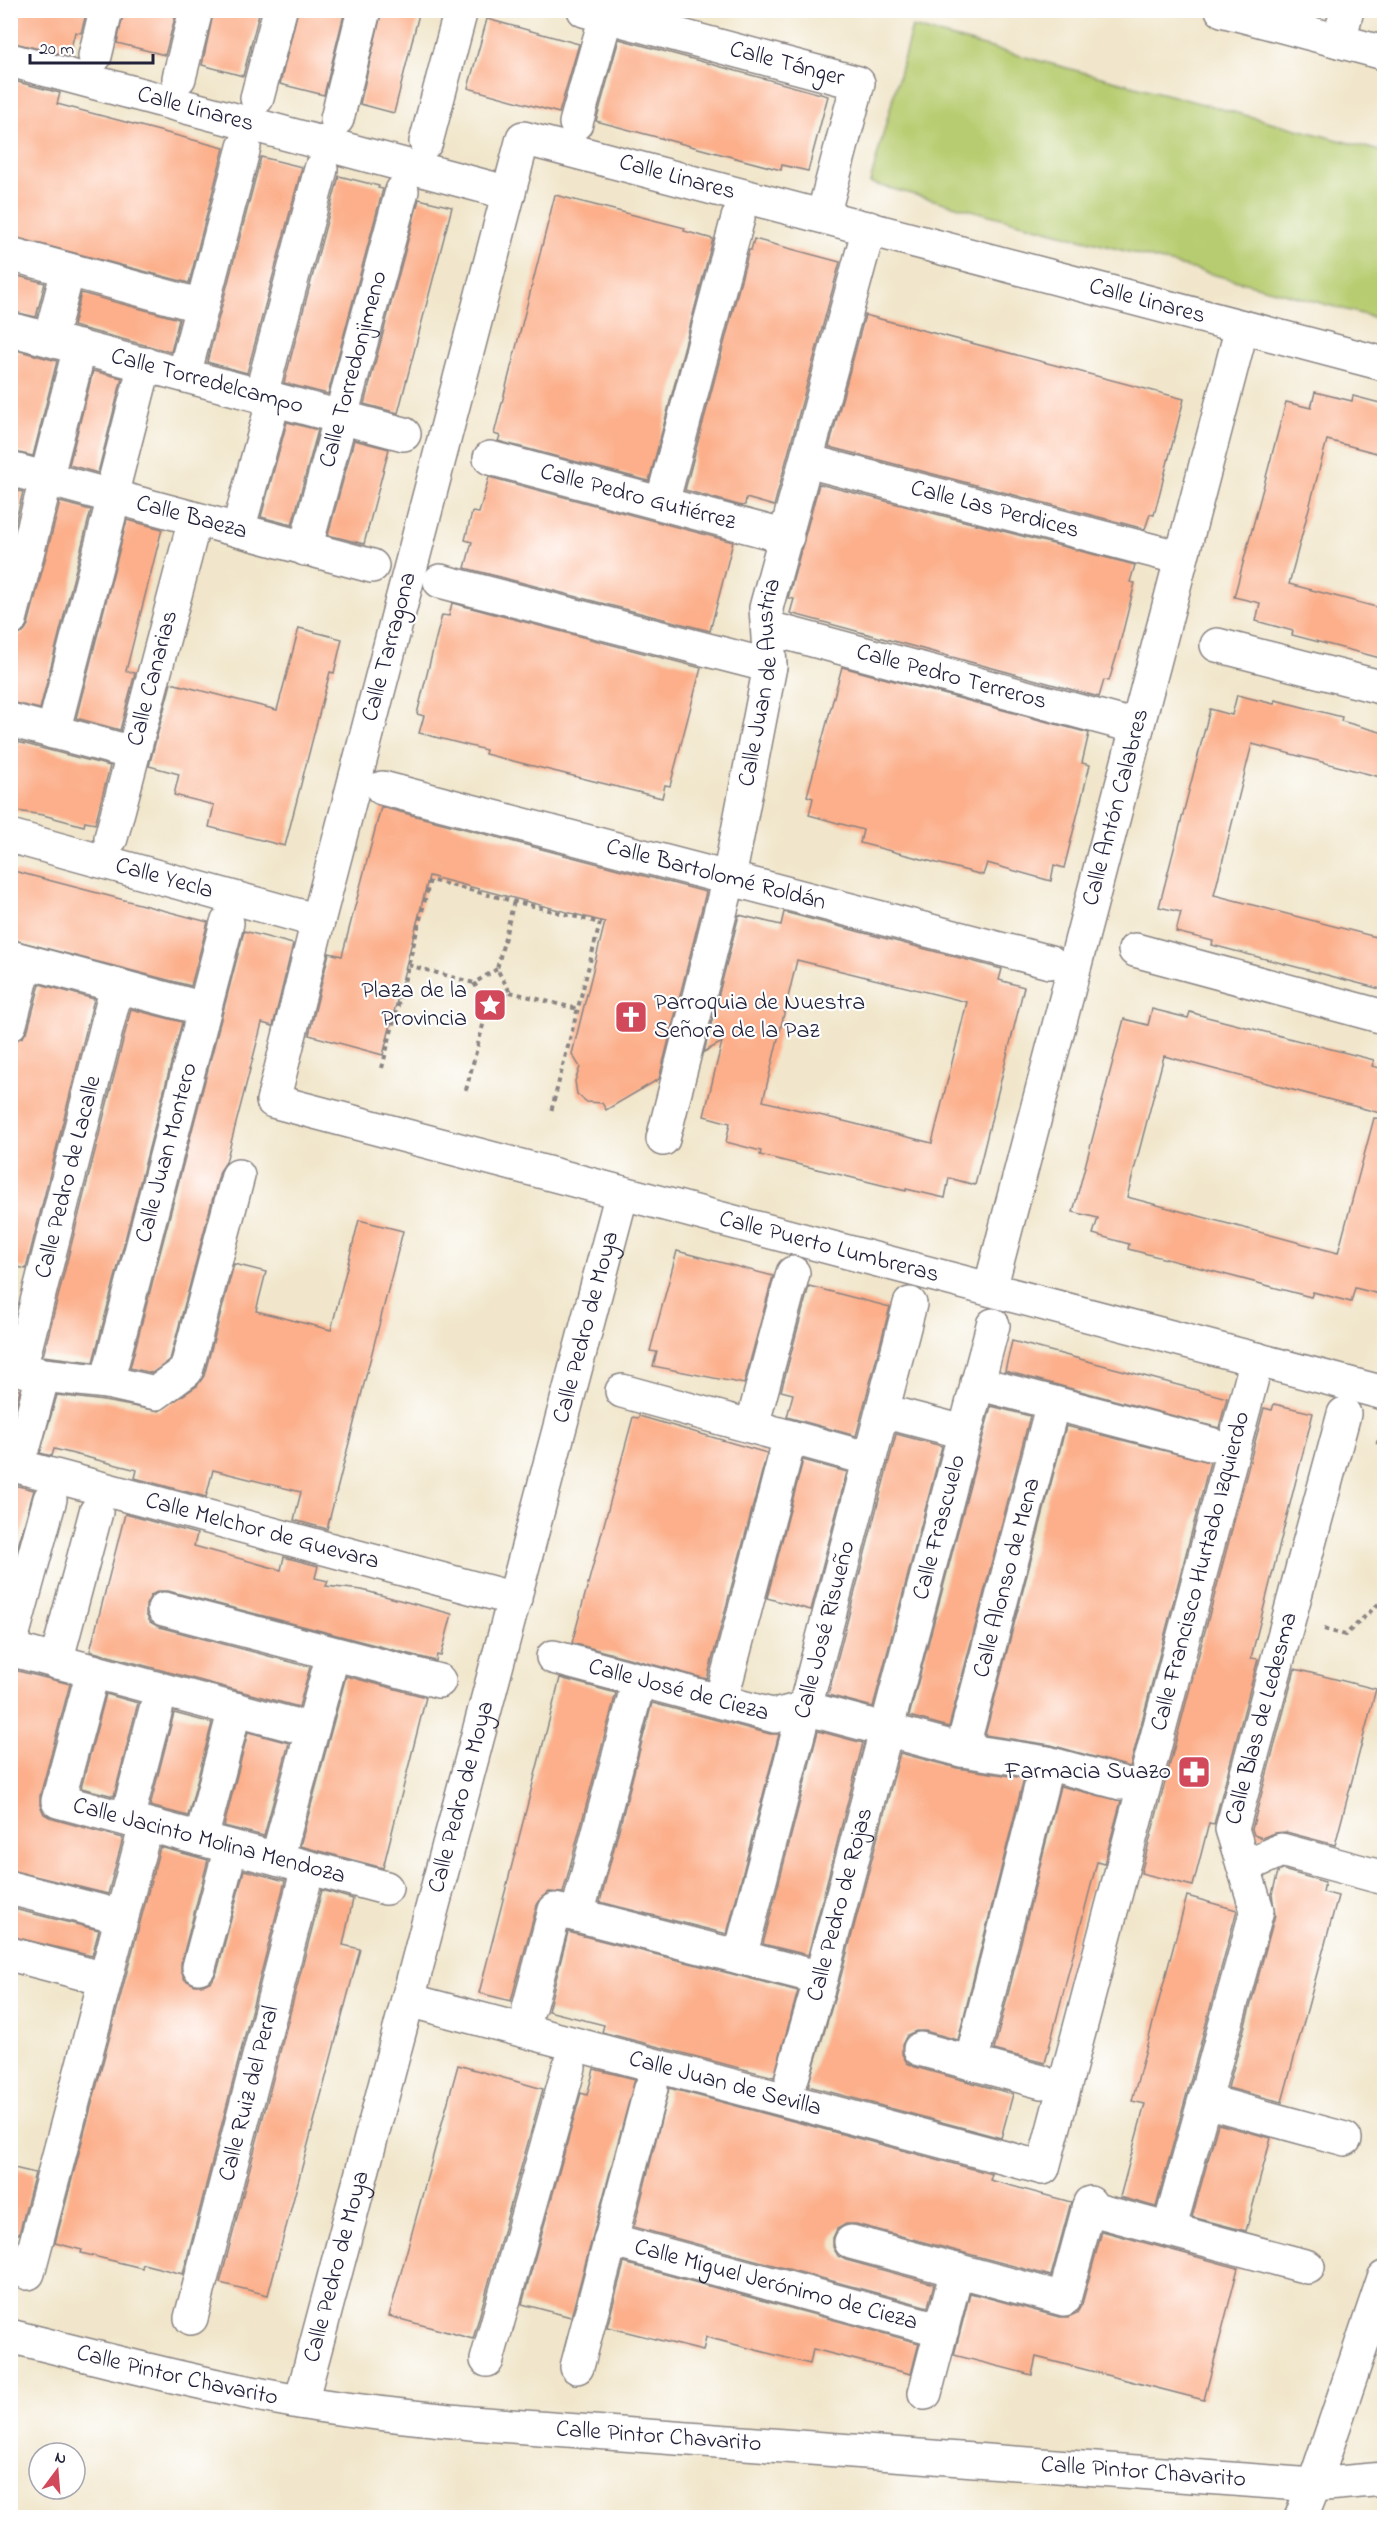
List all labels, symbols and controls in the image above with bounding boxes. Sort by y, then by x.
scale bar [30,27,153,65]
street label: Calle Tánger [725,32,849,96]
text: 20 m [39,37,74,63]
street label: Calle Linares [133,77,258,142]
street label: Calle Linares [615,146,739,210]
street label: Calle Torredonjimeno [310,267,397,472]
street label: Calle Linares [1085,270,1209,334]
street label: Calle Torredelcampo [107,339,307,424]
street label: Calle Pedro Gutiérrez [536,455,741,540]
street label: Calle Las Perdices [907,471,1083,548]
street label: Calle Baeza [132,486,251,549]
street label: Calle Tarragona [353,568,427,726]
street label: Calle Juan de Austria [730,574,791,790]
street label: Calle Canarias [118,607,188,750]
street label: Calle Pedro Terreros [852,635,1051,720]
street label: Calle Antón Calabres [1074,705,1159,910]
street label: Calle Bartolomé Roldán [602,830,830,920]
street label: Calle Yecla [111,848,217,909]
place label: Plaza de la Provincia [361,974,467,1037]
place label: Parroquia de Nuestra Señora de la Paz [654,986,865,1049]
place icon: Plaza de la Provincia [472,987,508,1023]
church icon: Parroquia de Nuestra Señora de la Paz [613,999,649,1035]
street label: Calle Juan Montero [127,1059,207,1247]
street label: Calle Pedro de Lacalle [26,1072,111,1282]
street label: Calle Puerto Lumbreras [715,1201,943,1293]
street label: Calle Pedro de Moya [544,1227,629,1427]
street label: Calle Francisco Hurtado Izquierdo [1142,1408,1260,1735]
street label: Calle Frascuelo [904,1451,976,1604]
street label: Calle Alonso de Mena [964,1474,1050,1682]
street label: Calle Melchor de Guevara [141,1483,383,1579]
street label: Calle José Risueño [785,1537,865,1723]
street label: Calle Blas de Ledesma [1216,1608,1307,1829]
street label: Calle José de Cieza [584,1650,773,1731]
street label: Calle Pedro de Moya [419,1697,504,1897]
pharmacy icon: Farmacia Suazo [1176,1754,1212,1790]
place label: Farmacia Suazo [1004,1755,1171,1790]
street label: Calle Jacinto Molina Mendoza [69,1788,349,1894]
street label: Calle Pedro de Rojas [798,1804,883,2006]
street label: Calle Ruiz del Peral [210,2002,289,2185]
street label: Calle Juan de Sevilla [625,2042,825,2126]
street label: Calle Pedro de Moya [295,2167,379,2367]
street label: Calle Miguel Jerónimo de Cieza [630,2230,922,2340]
street label: Calle Pintor Chavarito [73,2336,281,2415]
street label: Calle Pintor Chavarito [555,2412,763,2462]
north arrow [27,2441,87,2501]
text: N [52,2445,69,2472]
street label: Calle Pintor Chavarito [1039,2447,1247,2497]

